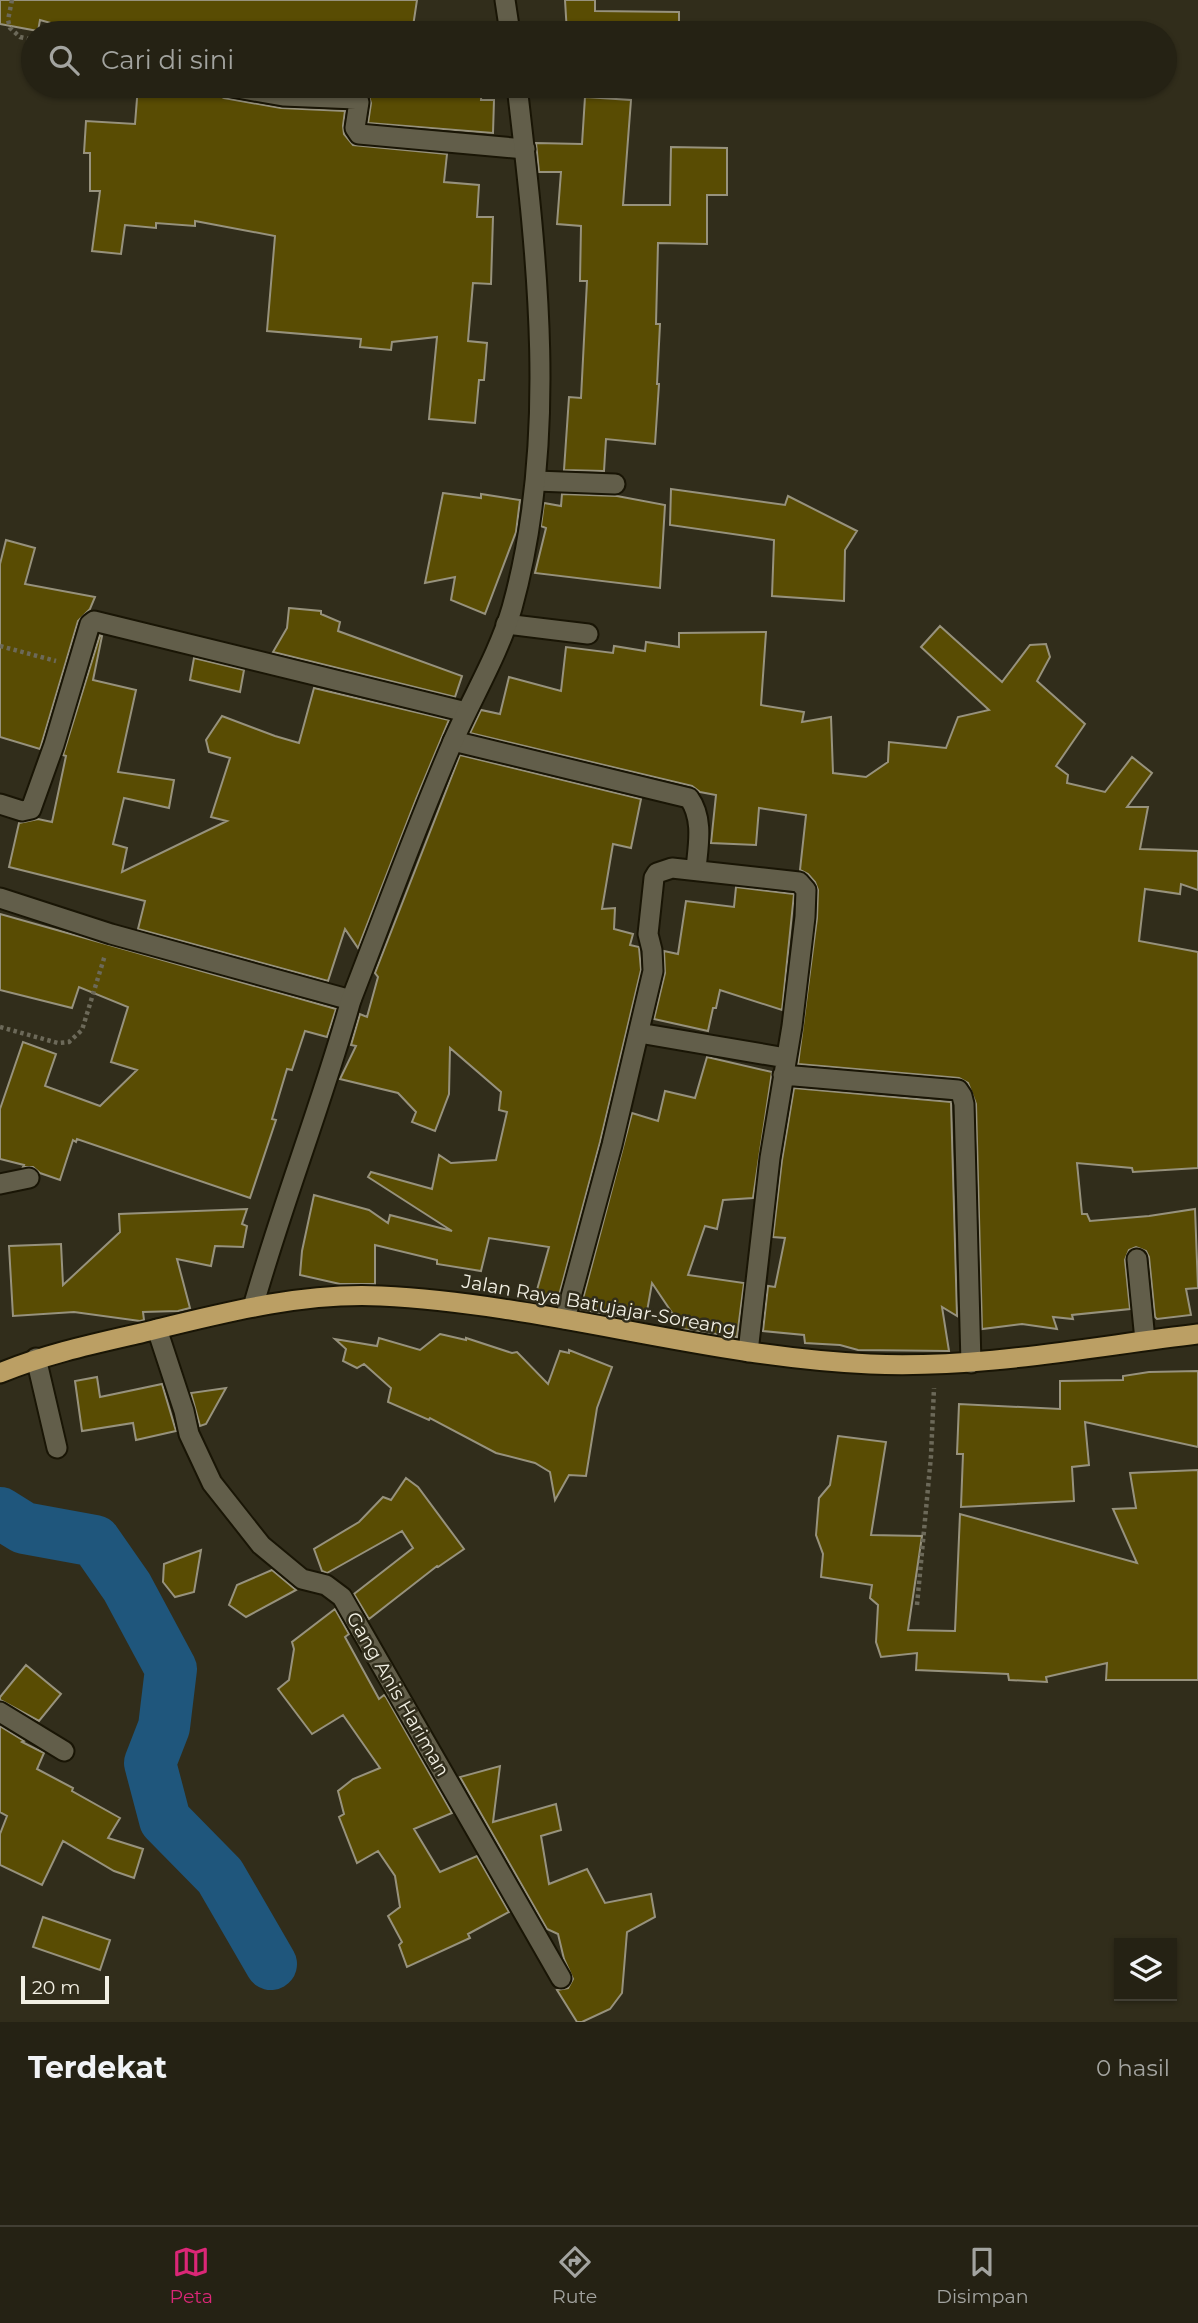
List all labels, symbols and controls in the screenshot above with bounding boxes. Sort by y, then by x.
search box [21,21,1177,98]
icon: search [45,41,83,79]
text: Cari di sini [101,44,234,76]
street label: Jalan Raya Batujajar-Soreang [459,1269,738,1340]
street label: Gang Anis Hariman [342,1608,454,1780]
map controls [1114,1938,1177,2001]
button: layers [1114,1938,1177,2001]
scale bar [21,1973,108,2005]
text: 20 m [32,1976,80,1999]
text: Terdekat [28,2049,167,2086]
text: 0 hasil [1096,2054,1170,2082]
tab: Peta [170,2243,213,2308]
tab: Rute [552,2243,597,2308]
tab: Disimpan [936,2243,1028,2308]

